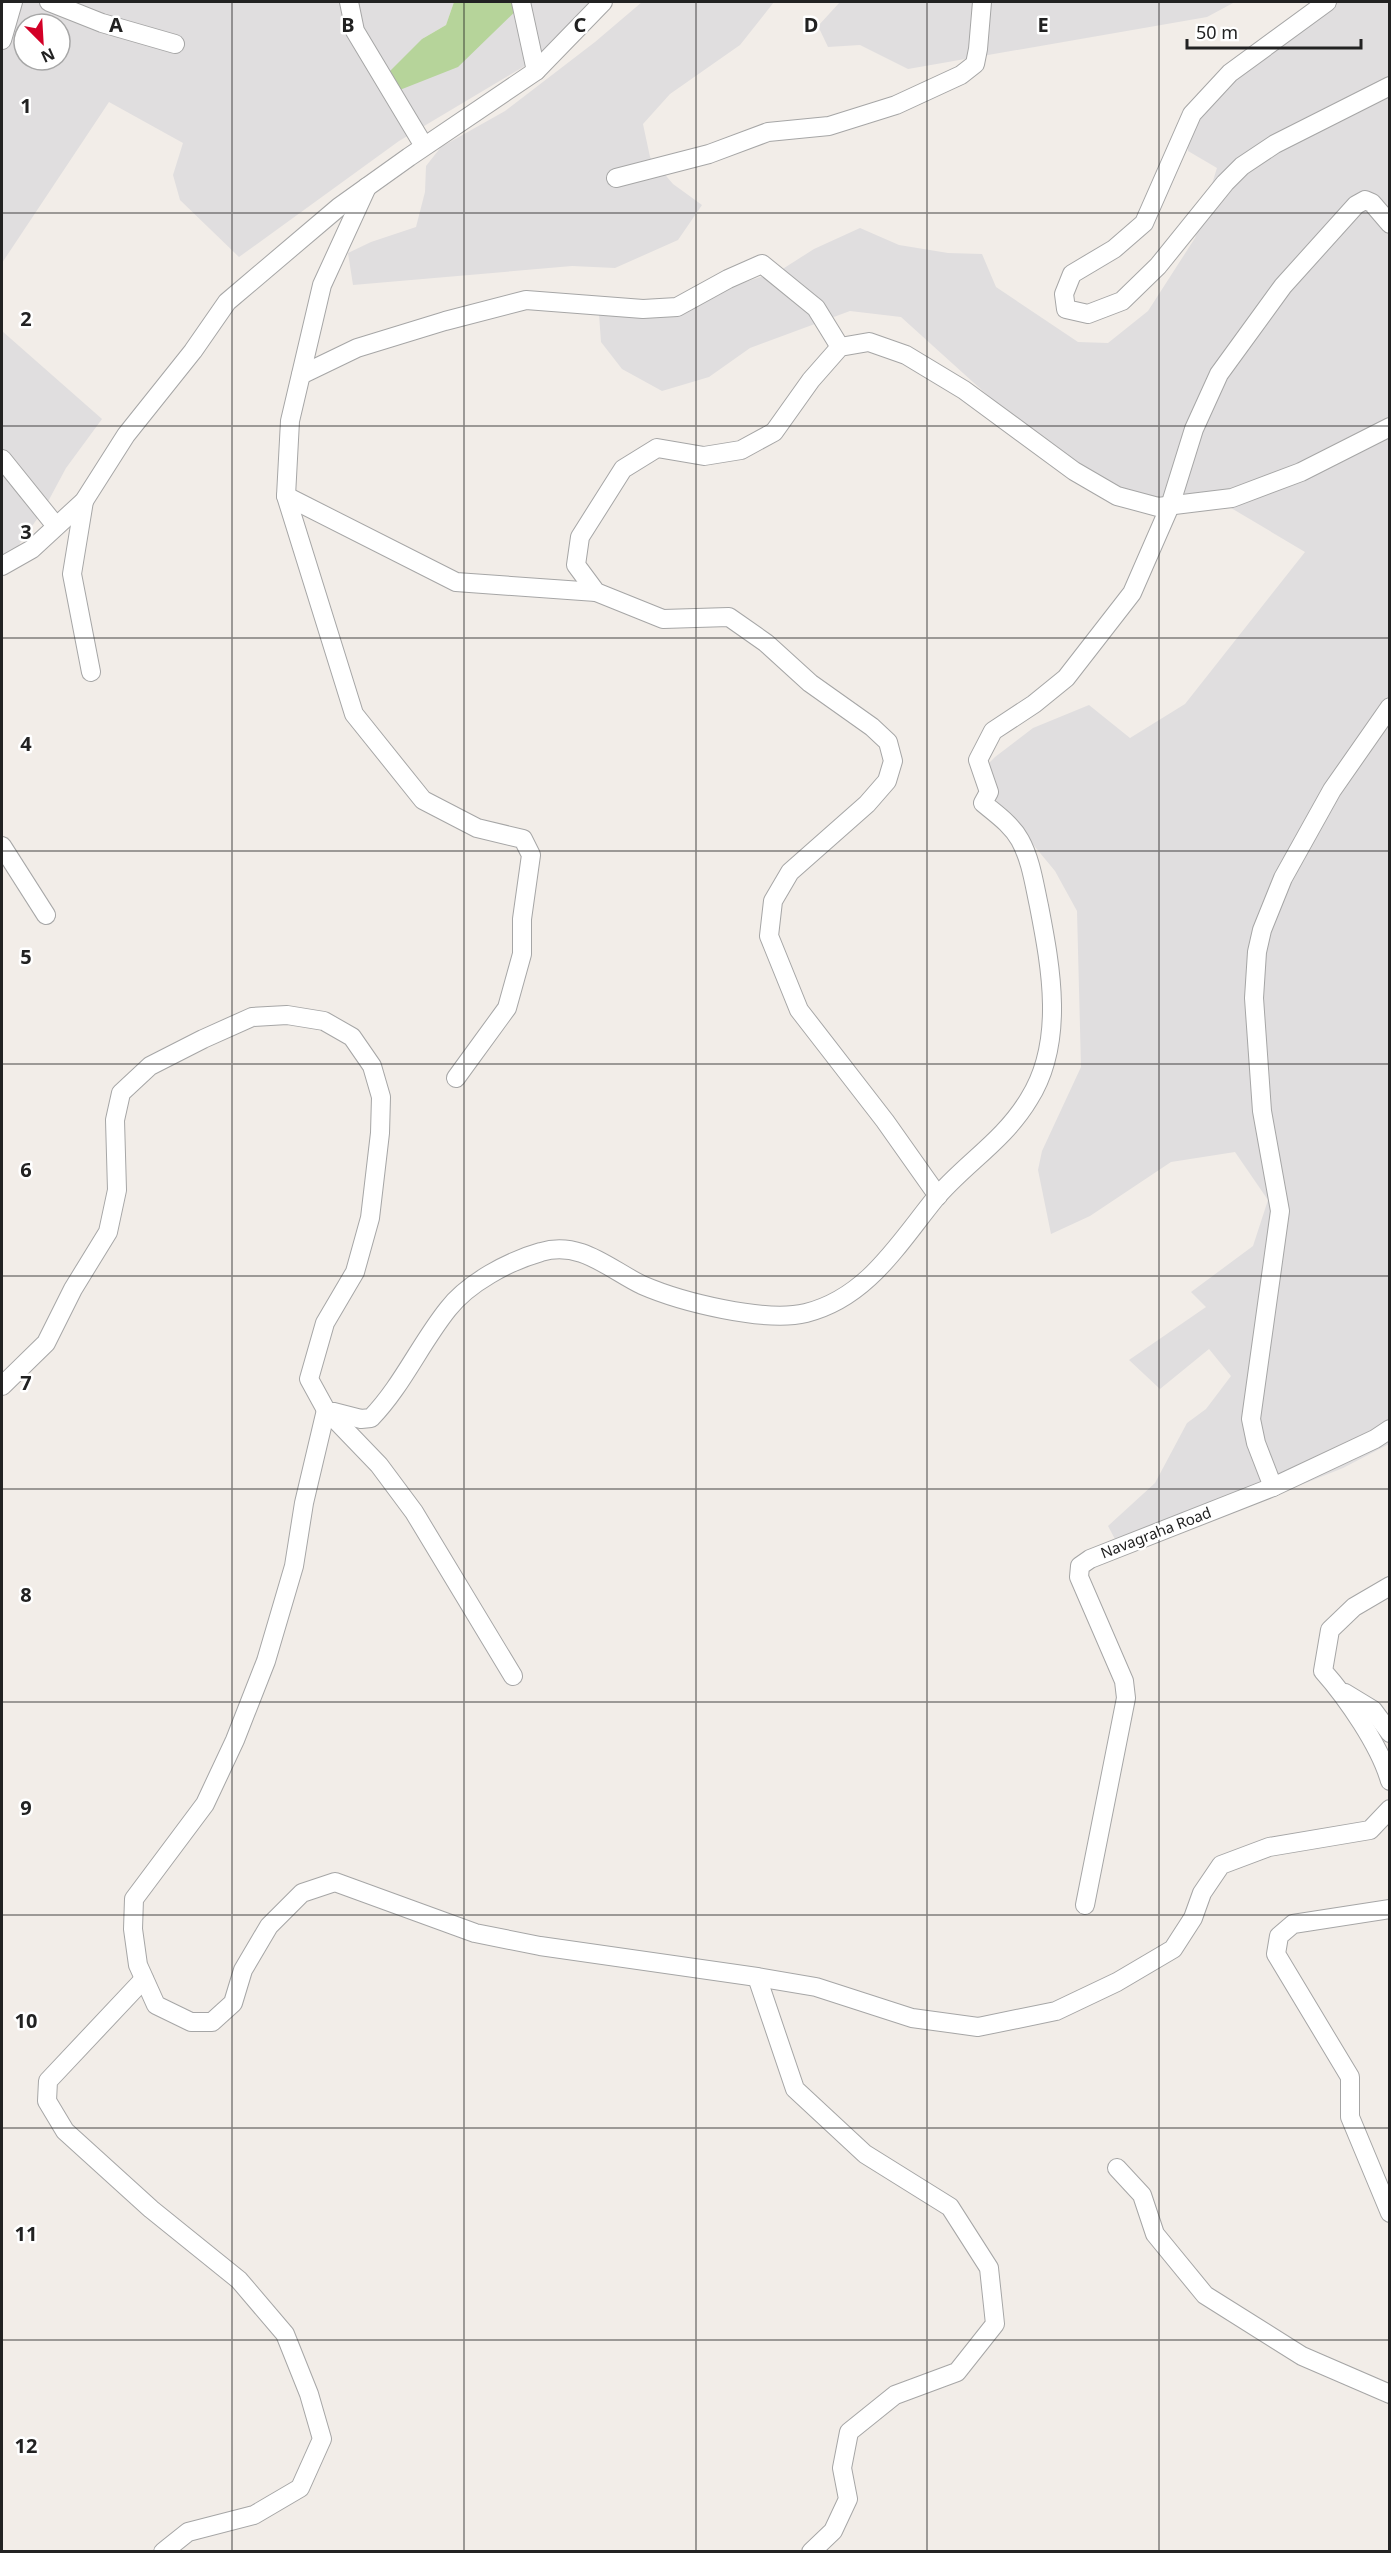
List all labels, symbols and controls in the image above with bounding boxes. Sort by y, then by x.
text: A [109,11,123,38]
text: B [341,11,355,38]
text: C [574,11,587,38]
text: D [804,11,818,38]
text: E [1037,11,1049,38]
north arrow [12,12,72,72]
scale bar [1187,12,1361,50]
text: 50 m [1196,20,1238,44]
text: N [38,43,59,68]
text: 1 [20,92,32,119]
text: 2 [20,305,32,332]
text: 3 [20,518,32,545]
text: 4 [20,730,32,757]
text: 5 [20,943,32,970]
text: 6 [20,1156,32,1183]
text: 7 [20,1369,32,1396]
street label: Navagraha Road [1097,1502,1214,1562]
text: 8 [20,1581,32,1608]
text: 9 [20,1794,32,1821]
text: 10 [15,2007,37,2034]
text: 11 [15,2220,37,2247]
text: 12 [15,2432,37,2459]

